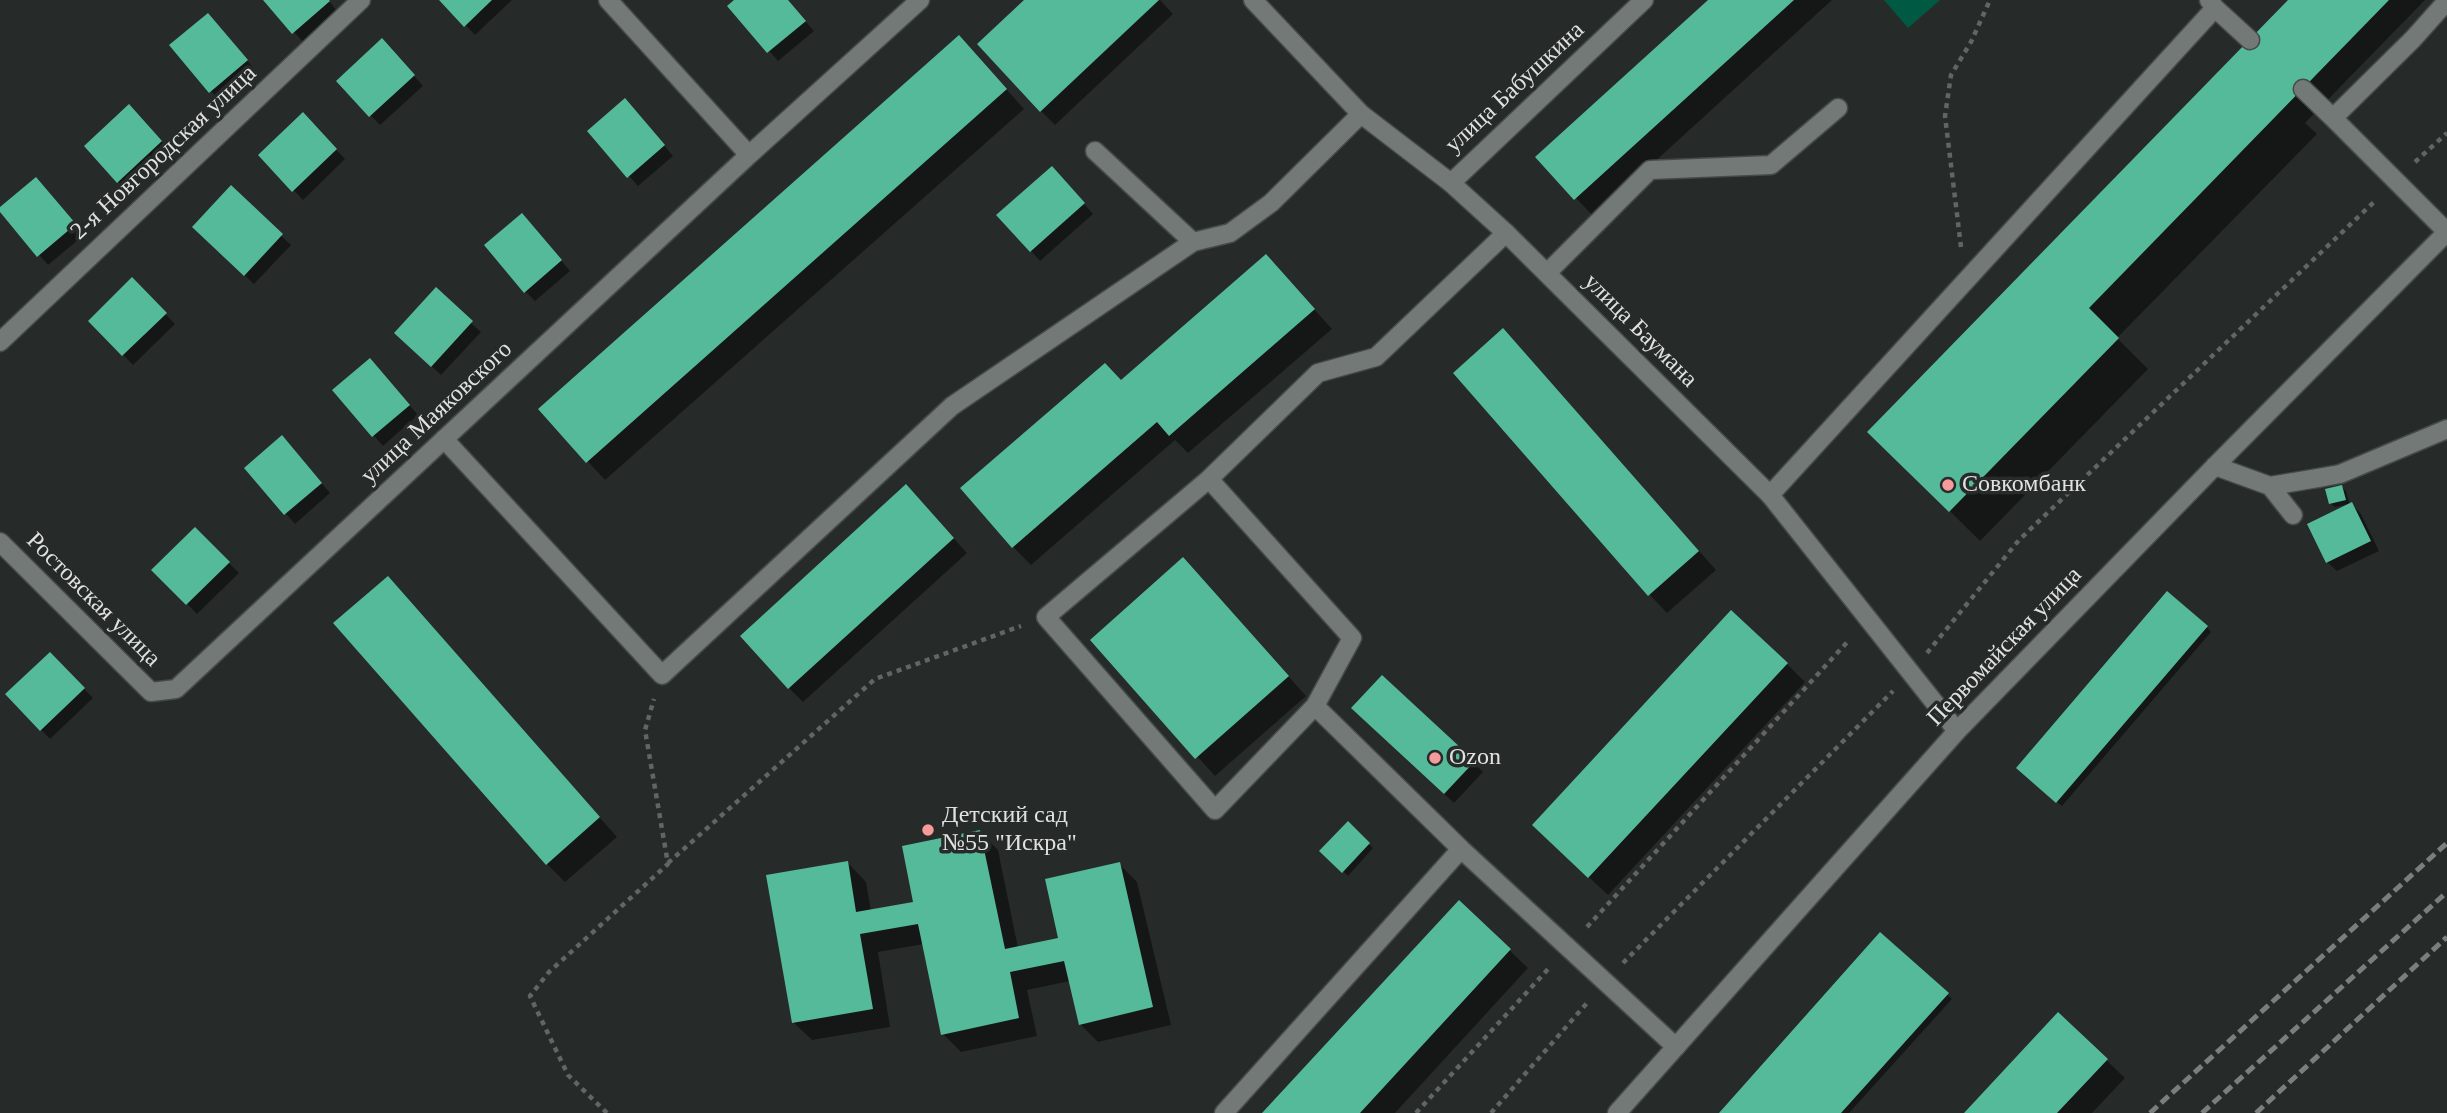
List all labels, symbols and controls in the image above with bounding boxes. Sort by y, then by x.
street label: улица Бабушкина [1440,16,1590,160]
street label: 2-я Новгородская улица [65,59,263,247]
street label: улица Баумана [1577,268,1703,394]
street label: улица Маяковского [355,336,519,490]
place label: Совкомбанк [1962,471,2086,499]
marker: Совкомбанк [1940,477,1956,493]
street label: Ростовская улица [20,527,166,673]
street label: Первомайская улица [1922,561,2088,733]
place label: Ozon [1449,744,1501,772]
marker: Ozon [1427,750,1443,766]
place label: Детский сад №55 "Искра" [942,802,1077,858]
marker: Детский сад №55 "Искра" [920,822,936,838]

